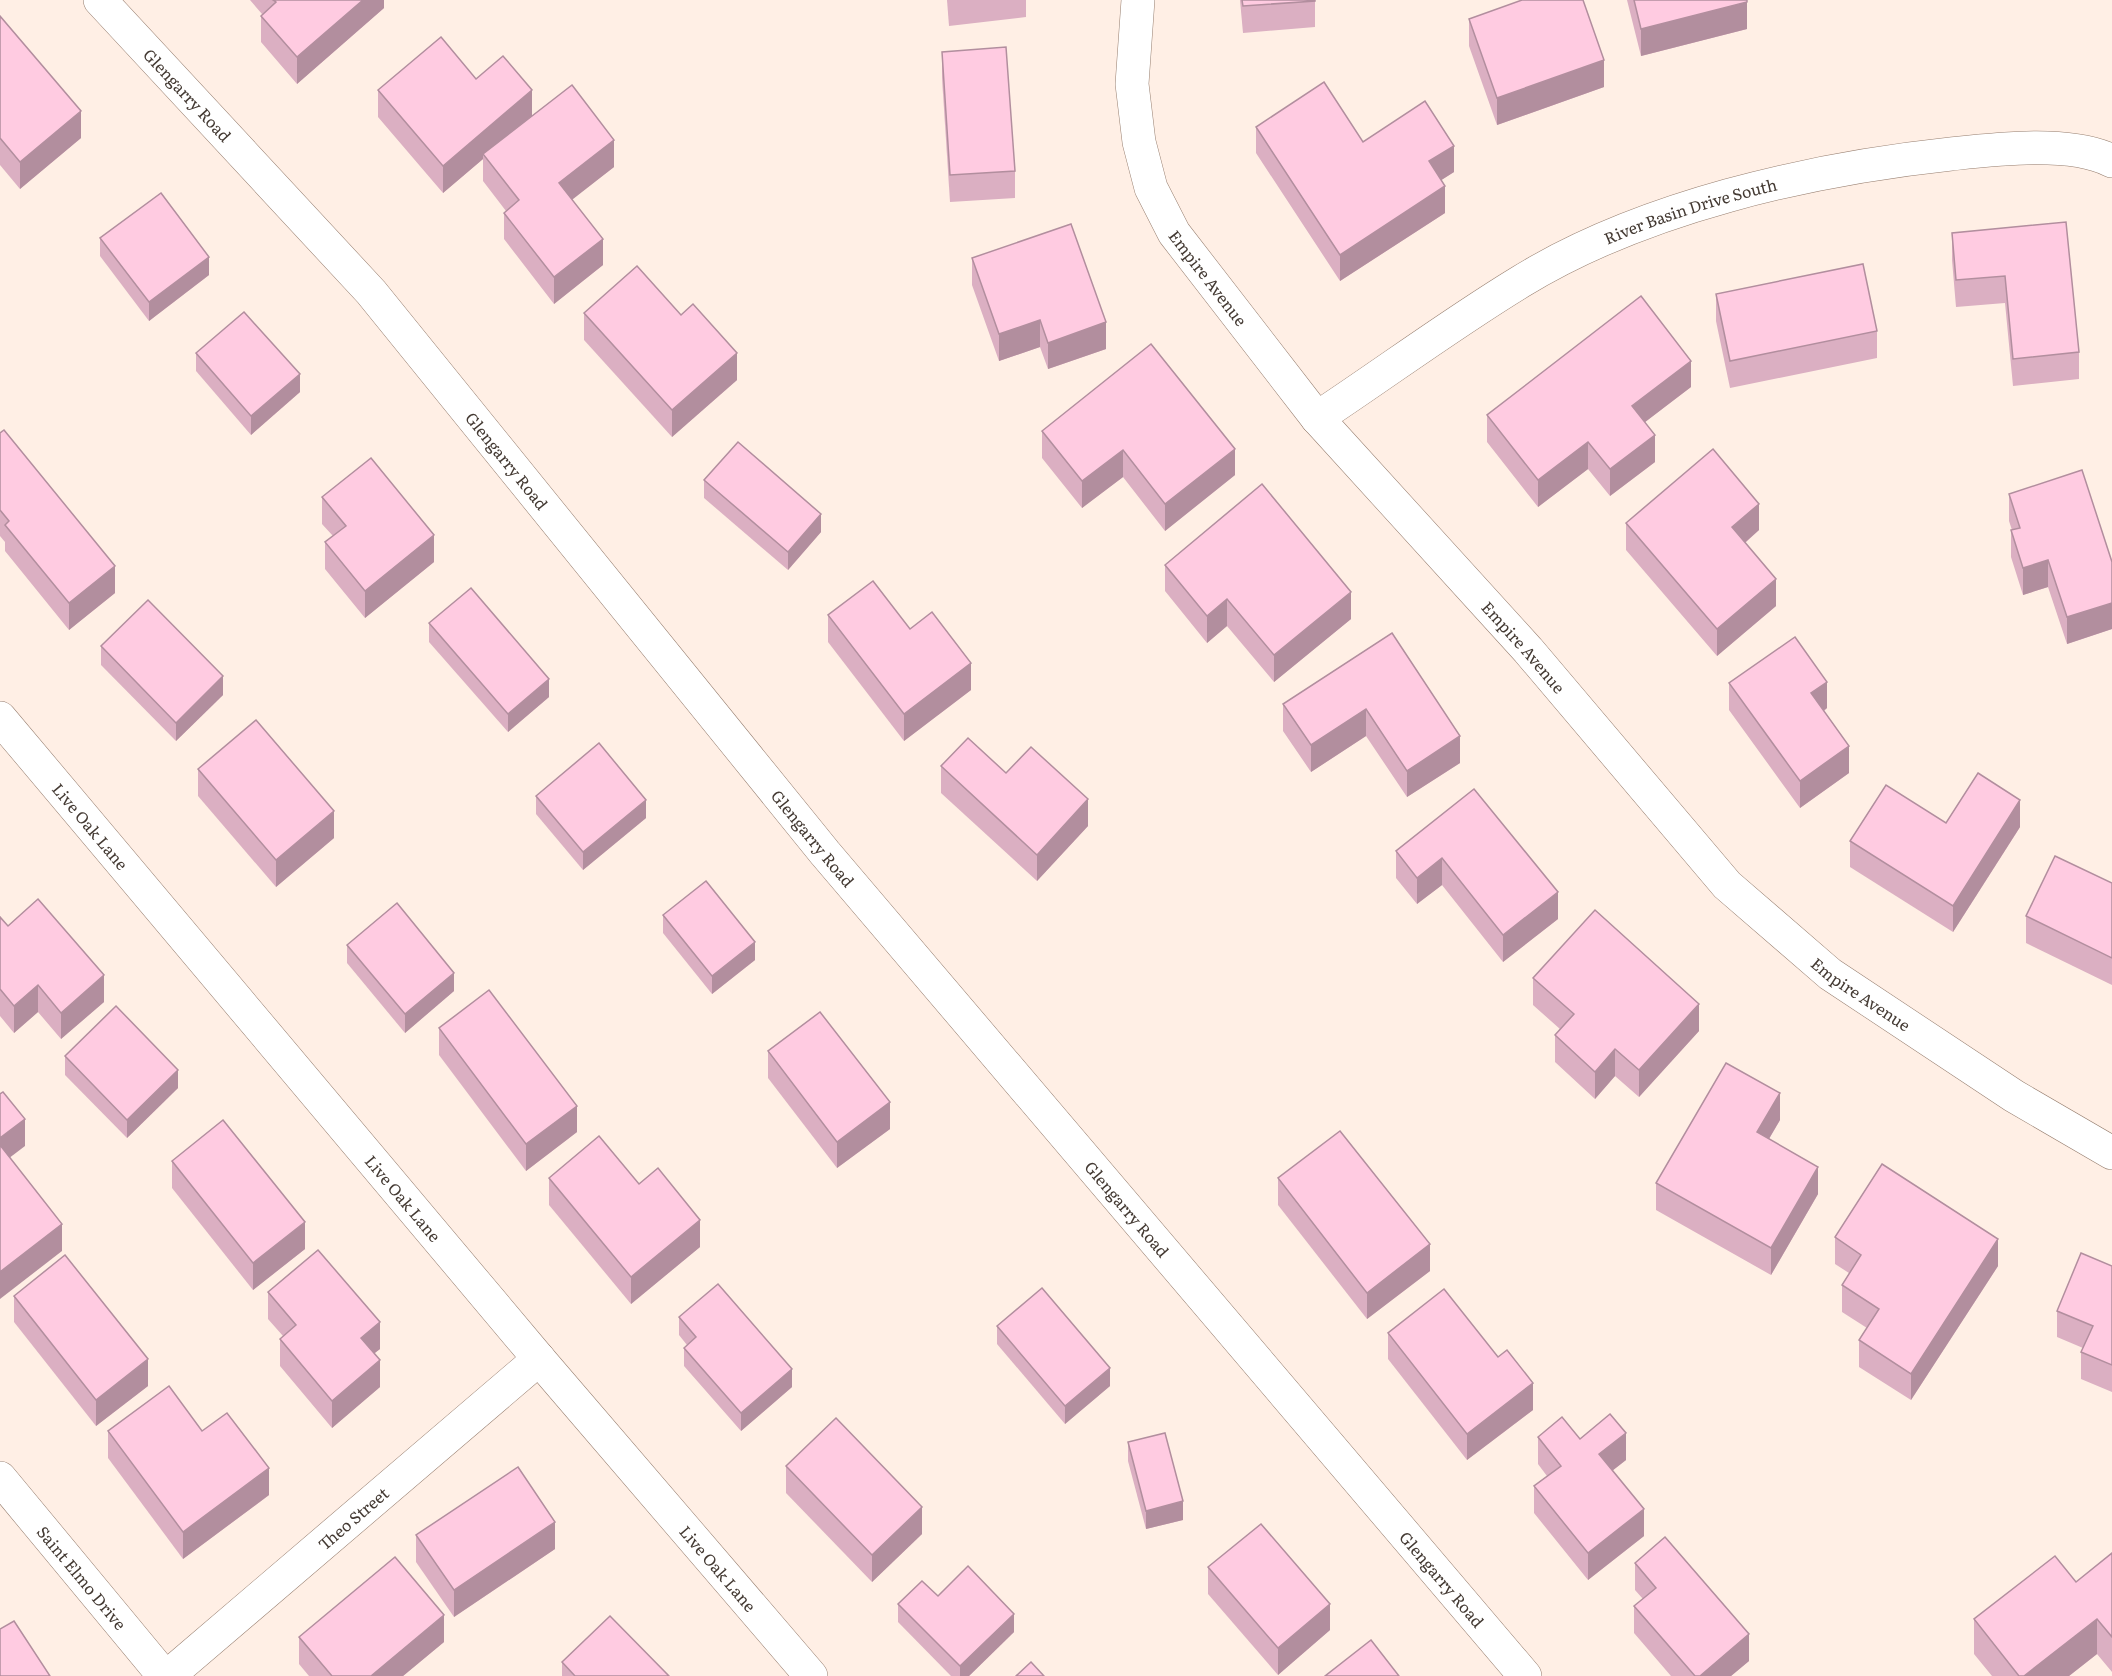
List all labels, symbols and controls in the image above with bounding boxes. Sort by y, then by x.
street label: Glengarry Road [138,43,237,147]
street label: River Basin Drive South [1600,171,1780,250]
street label: Empire Avenue [1163,224,1253,331]
street label: Glengarry Road [460,406,554,515]
street label: Empire Avenue [1477,595,1571,698]
street label: Live Oak Lane [47,777,134,875]
street label: Glengarry Road [766,784,861,892]
street label: Empire Avenue [1806,951,1916,1036]
street label: Live Oak Lane [360,1149,447,1247]
street label: Glengarry Road [1080,1155,1176,1262]
street label: Theo Street [312,1481,394,1555]
street label: Saint Elmo Drive [32,1520,133,1635]
street label: Live Oak Lane [674,1520,762,1616]
street label: Glengarry Road [1394,1526,1490,1632]

